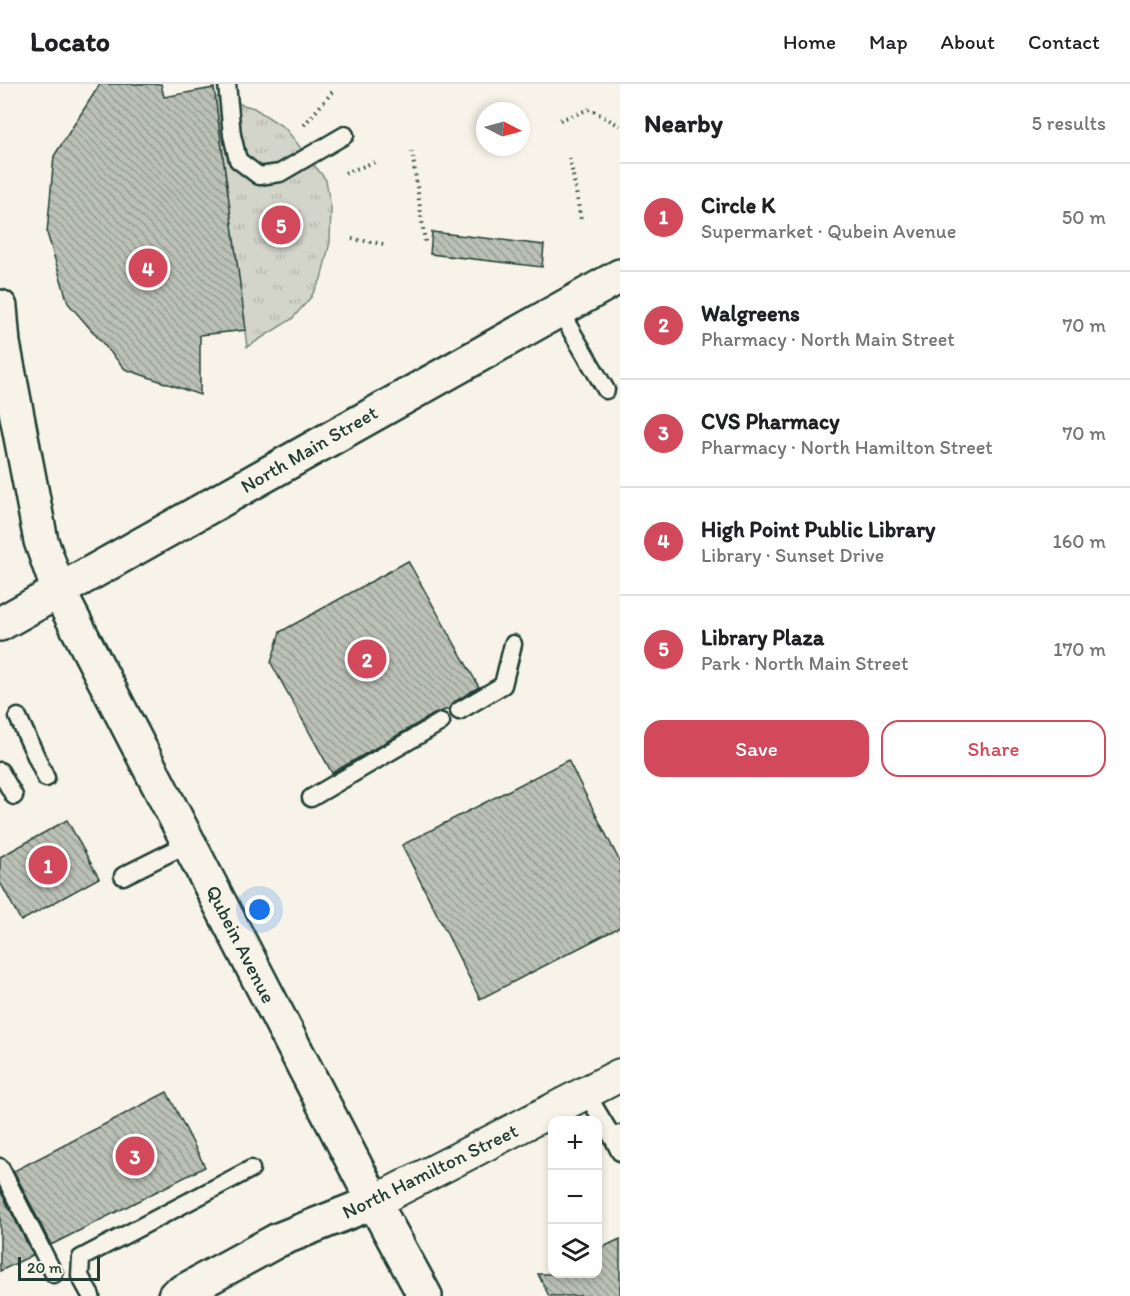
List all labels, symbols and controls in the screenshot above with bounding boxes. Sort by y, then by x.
text: Locato [30,24,110,58]
text: Home [783,29,836,54]
text: Map [869,29,908,54]
text: About [941,29,995,54]
text: Contact [1028,29,1100,54]
north arrow [476,102,530,156]
text: Nearby [644,107,723,139]
text: 5 results [1032,111,1106,135]
text: Circle K [701,192,775,219]
pin: 5 [262,202,300,248]
text: 1 [659,205,668,229]
text: 50 m [1062,205,1106,229]
text: Supermarket · Qubein Avenue [701,219,956,243]
pin: 4 [128,246,168,291]
text: Walgreens [701,300,800,327]
text: 2 [658,313,669,337]
text: 70 m [1062,313,1106,337]
text: Pharmacy · North Main Street [701,327,955,351]
street label: North Main Street [236,400,382,498]
text: CVS Pharmacy [701,408,840,435]
text: 3 [658,421,669,445]
text: 70 m [1062,421,1106,445]
text: Pharmacy · North Hamilton Street [701,435,993,459]
text: High Point Public Library [701,516,935,543]
text: 4 [657,529,670,553]
text: 160 m [1053,529,1106,553]
text: Library · Sunset Drive [701,543,884,567]
text: Library Plaza [701,624,824,651]
pin: 2 [348,636,386,682]
text: 5 [658,637,669,661]
text: 170 m [1053,637,1106,661]
text: Park · North Main Street [701,651,909,675]
button: Save [644,720,869,777]
button: Share [881,720,1106,777]
pin: 1 [28,842,68,888]
street label: Qubein Avenue [201,881,281,1007]
your location [245,895,274,924]
map controls [548,1116,602,1278]
button: + [548,1116,602,1170]
street label: North Hamilton Street [338,1118,522,1224]
pin: 3 [116,1134,154,1178]
button: − [548,1170,602,1224]
button: layers [548,1224,602,1278]
scale bar [18,1254,100,1282]
text: 20 m [27,1258,62,1277]

